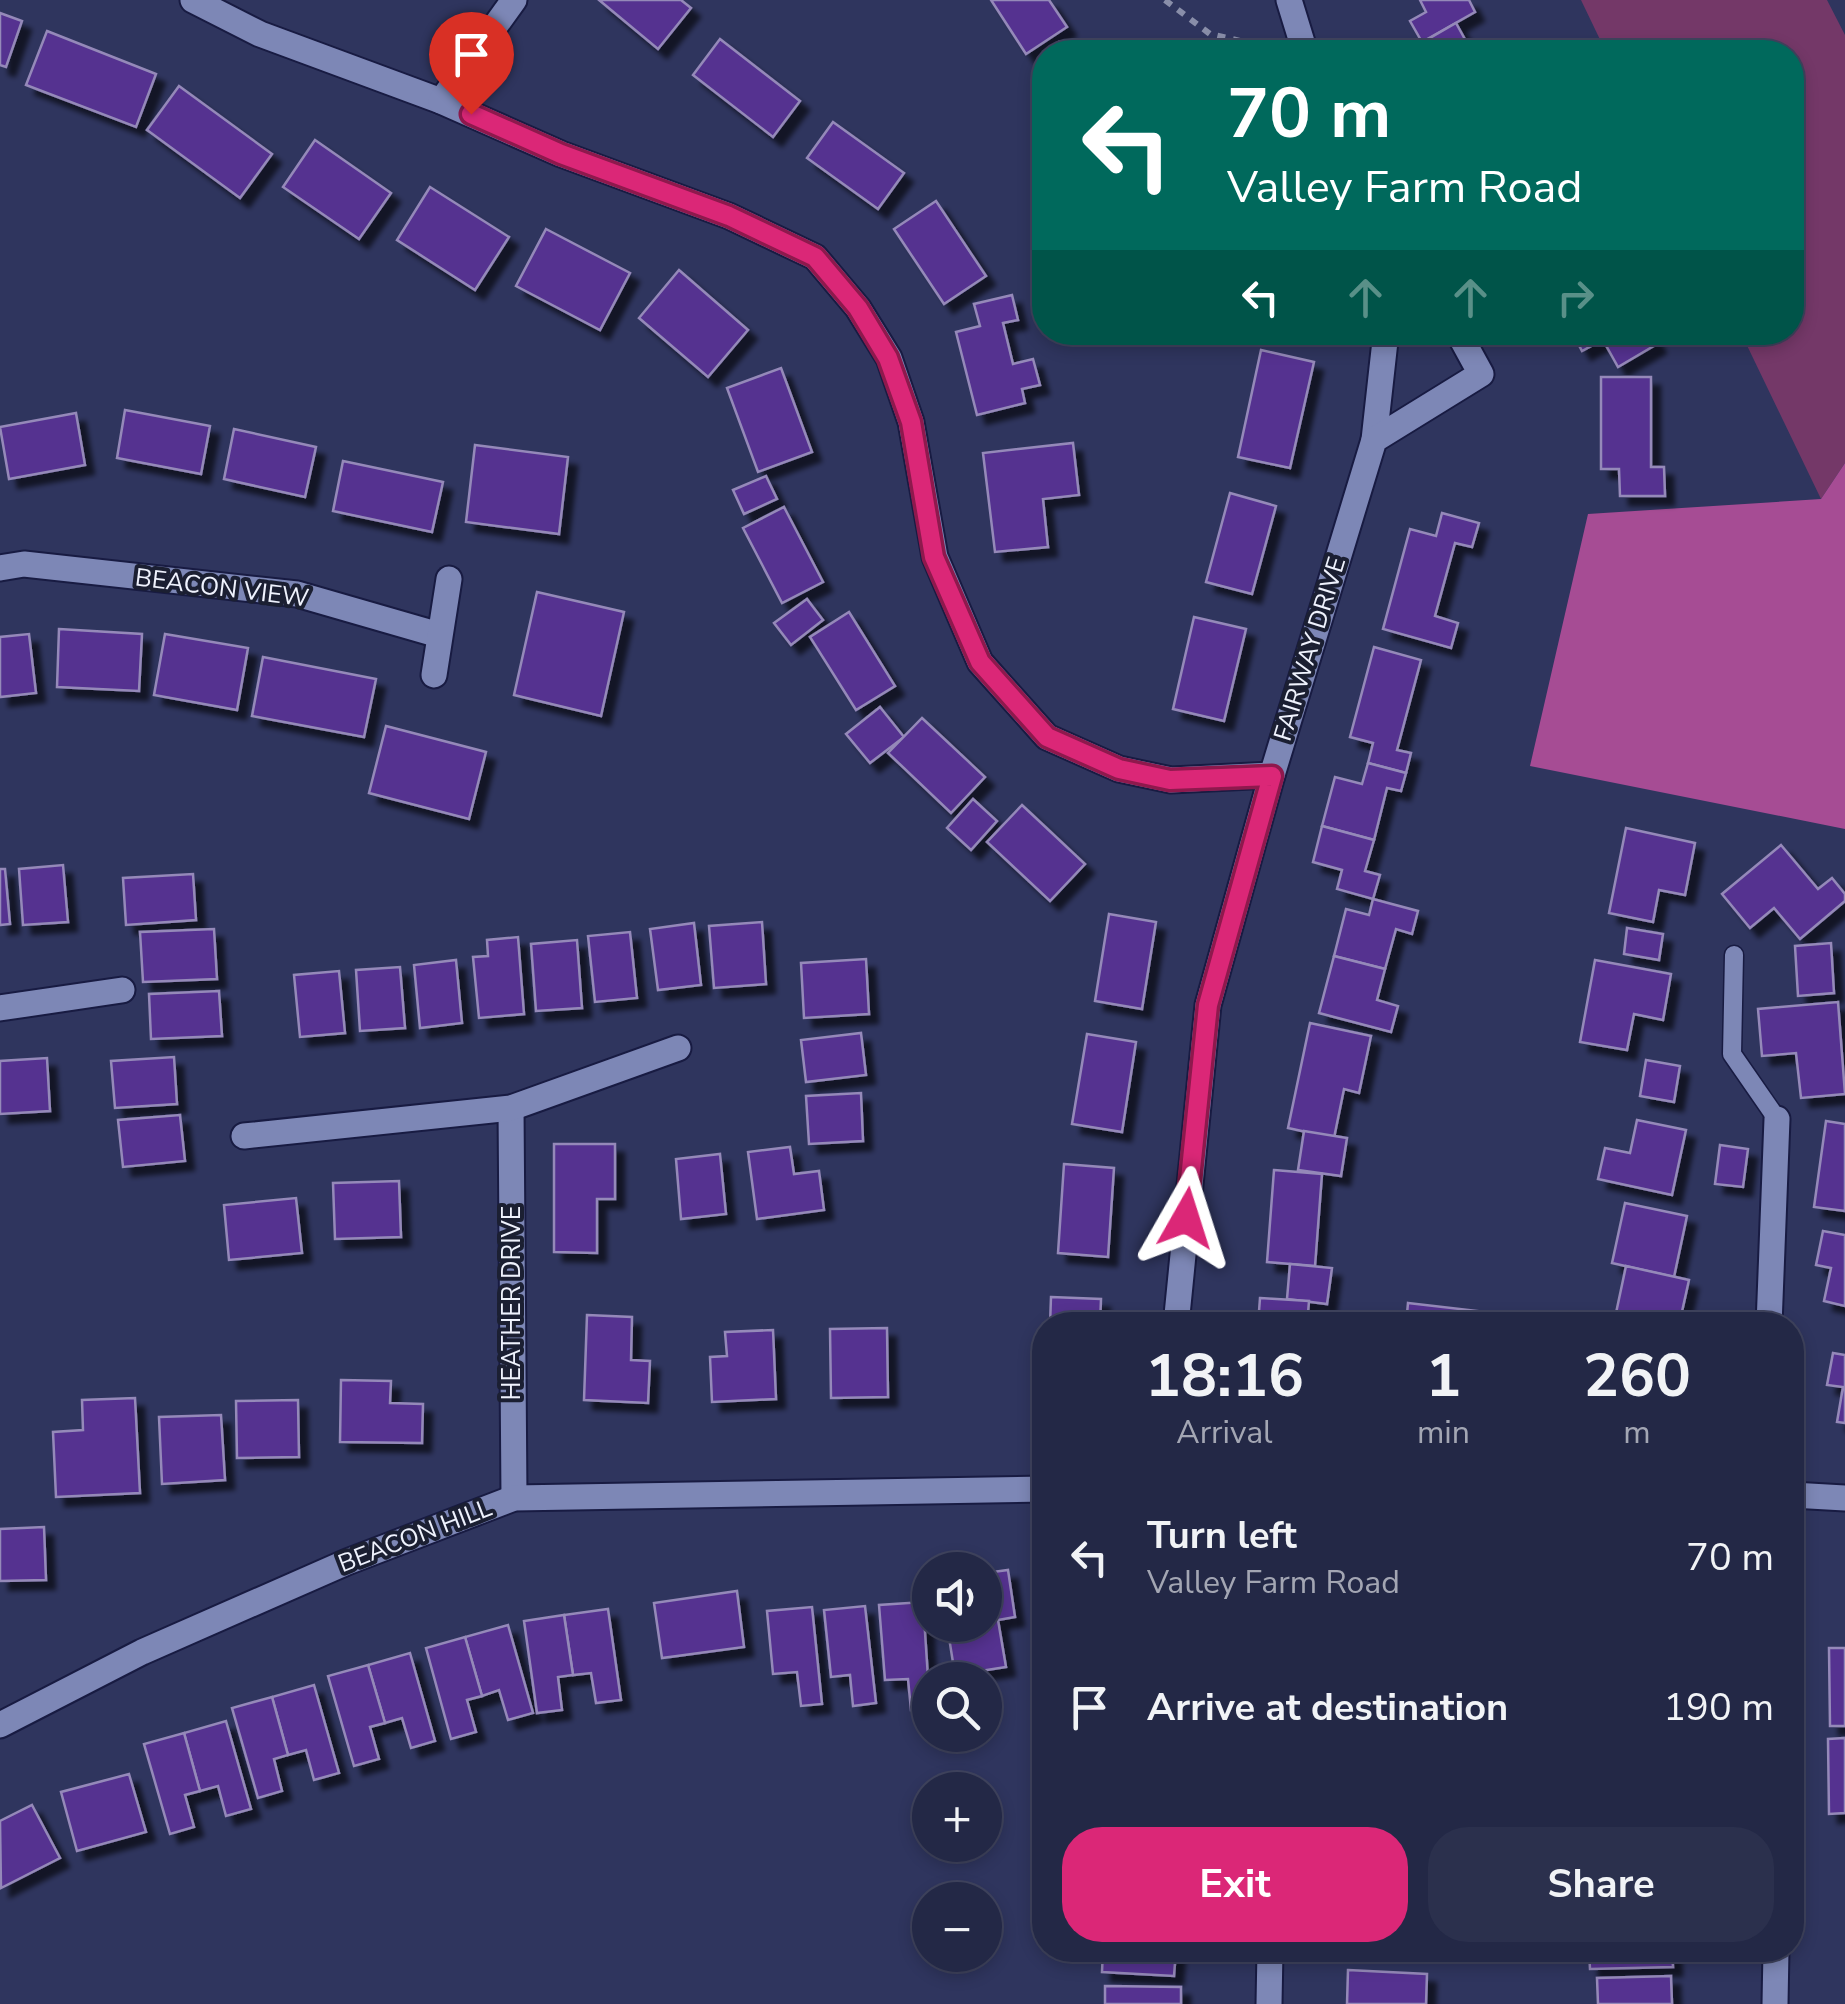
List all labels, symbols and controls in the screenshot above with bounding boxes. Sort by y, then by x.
pin [429,12,514,115]
icon: arrive [444,27,499,82]
text: 70 m [1227,66,1391,162]
icon: left [1062,80,1192,210]
text: Valley Farm Road [1227,157,1583,218]
icon: left [1233,270,1288,325]
icon: ahead [1338,270,1393,325]
icon: ahead [1443,270,1498,325]
icon: right [1548,270,1603,325]
street label: FAIRWAY DRIVE [1266,553,1354,745]
street label: BEACON VIEW [133,560,311,616]
position arrow [1134,1166,1238,1270]
street label: HEATHER DRIVE [495,1206,529,1400]
text: 18:16 [1145,1335,1304,1417]
text: 1 [1425,1335,1461,1417]
text: 260 [1583,1335,1691,1417]
text: Arrival [1176,1411,1273,1454]
text: min [1417,1411,1470,1454]
text: m [1623,1411,1651,1454]
street label: BEACON HILL [333,1491,497,1581]
text: Turn left [1147,1510,1297,1561]
icon: left [1062,1530,1117,1585]
text: 70 m [1686,1532,1774,1583]
map controls [912,1552,1002,1972]
button: sound [912,1552,1002,1642]
text: Valley Farm Road [1147,1561,1400,1604]
button: search [912,1662,1002,1752]
icon: arrive [1062,1680,1117,1735]
text: Arrive at destination [1147,1682,1508,1733]
text: 190 m [1663,1682,1774,1733]
button: + [912,1772,1002,1862]
button: Exit [1062,1827,1408,1942]
button: Share [1428,1827,1774,1942]
button: − [912,1882,1002,1972]

